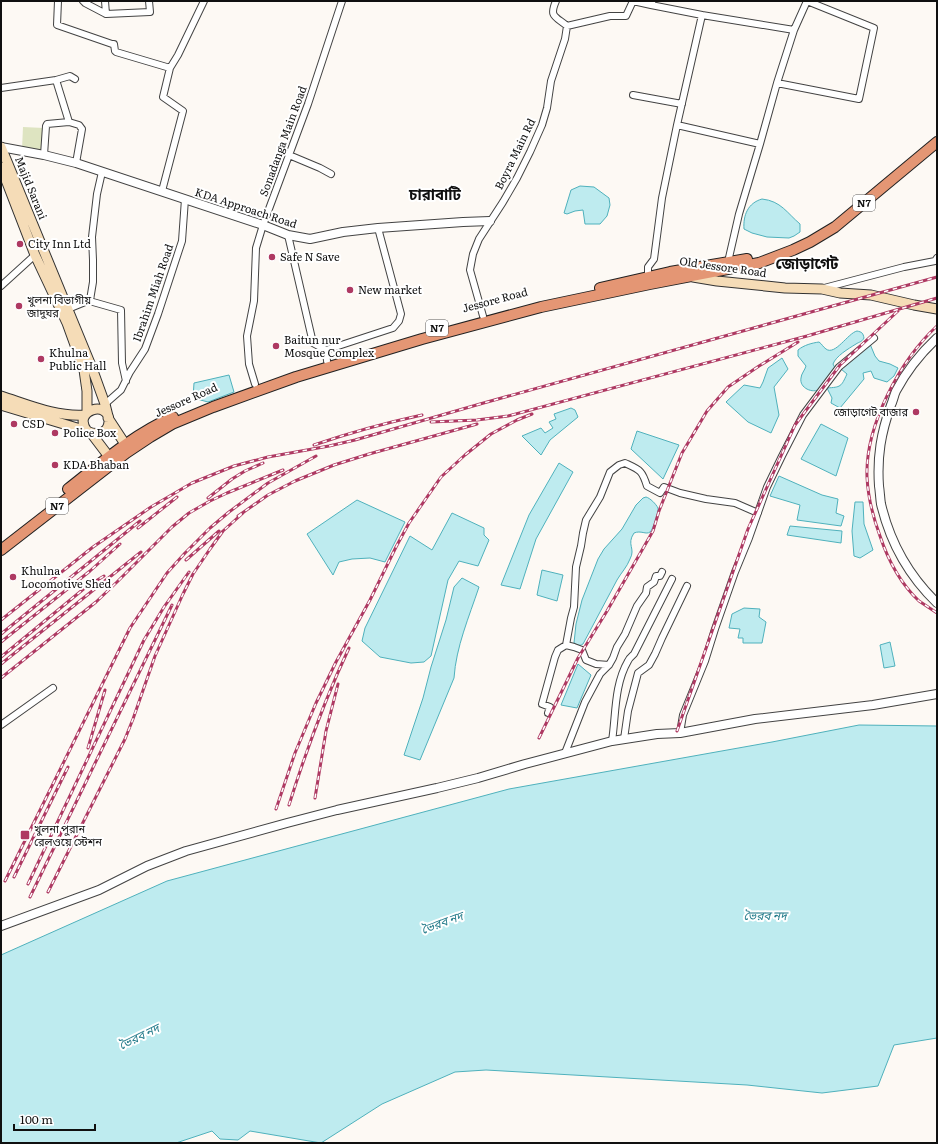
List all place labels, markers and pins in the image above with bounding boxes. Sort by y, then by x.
place label: City Inn Ltd [28,235,91,251]
marker: City Inn Ltd [15,239,25,249]
place label: Safe N Save [280,248,340,264]
marker: Safe N Save [267,252,277,262]
place label: New market [358,281,422,297]
marker: New market [345,285,355,295]
place label: খুলনা বিভাগীয় জাদুঘর [26,291,91,320]
marker: খুলনা বিভাগীয় জাদুঘর [14,301,24,311]
place label: Baitun nur Mosque Complex [284,331,375,360]
marker: Baitun nur Mosque Complex [271,341,281,351]
place label: Khulna Public Hall [49,344,107,373]
marker: Khulna Public Hall [36,354,46,364]
place label: জোড়াগেট বাজার [834,403,908,419]
marker: জোড়াগেট বাজার [911,407,921,417]
place label: CSD [22,415,45,431]
marker: CSD [9,419,19,429]
place label: Police Box [63,424,117,440]
marker: Police Box [50,428,60,438]
place label: KDA Bhaban [63,456,129,472]
marker: KDA Bhaban [50,460,60,470]
place label: Khulna Locomotive Shed [21,562,112,591]
marker: Khulna Locomotive Shed [8,572,18,582]
place label: খুলনা পুরান রেলওয়ে স্টেশন [34,820,102,849]
marker: খুলনা পুরান রেলওয়ে স্টেশন [19,829,31,841]

